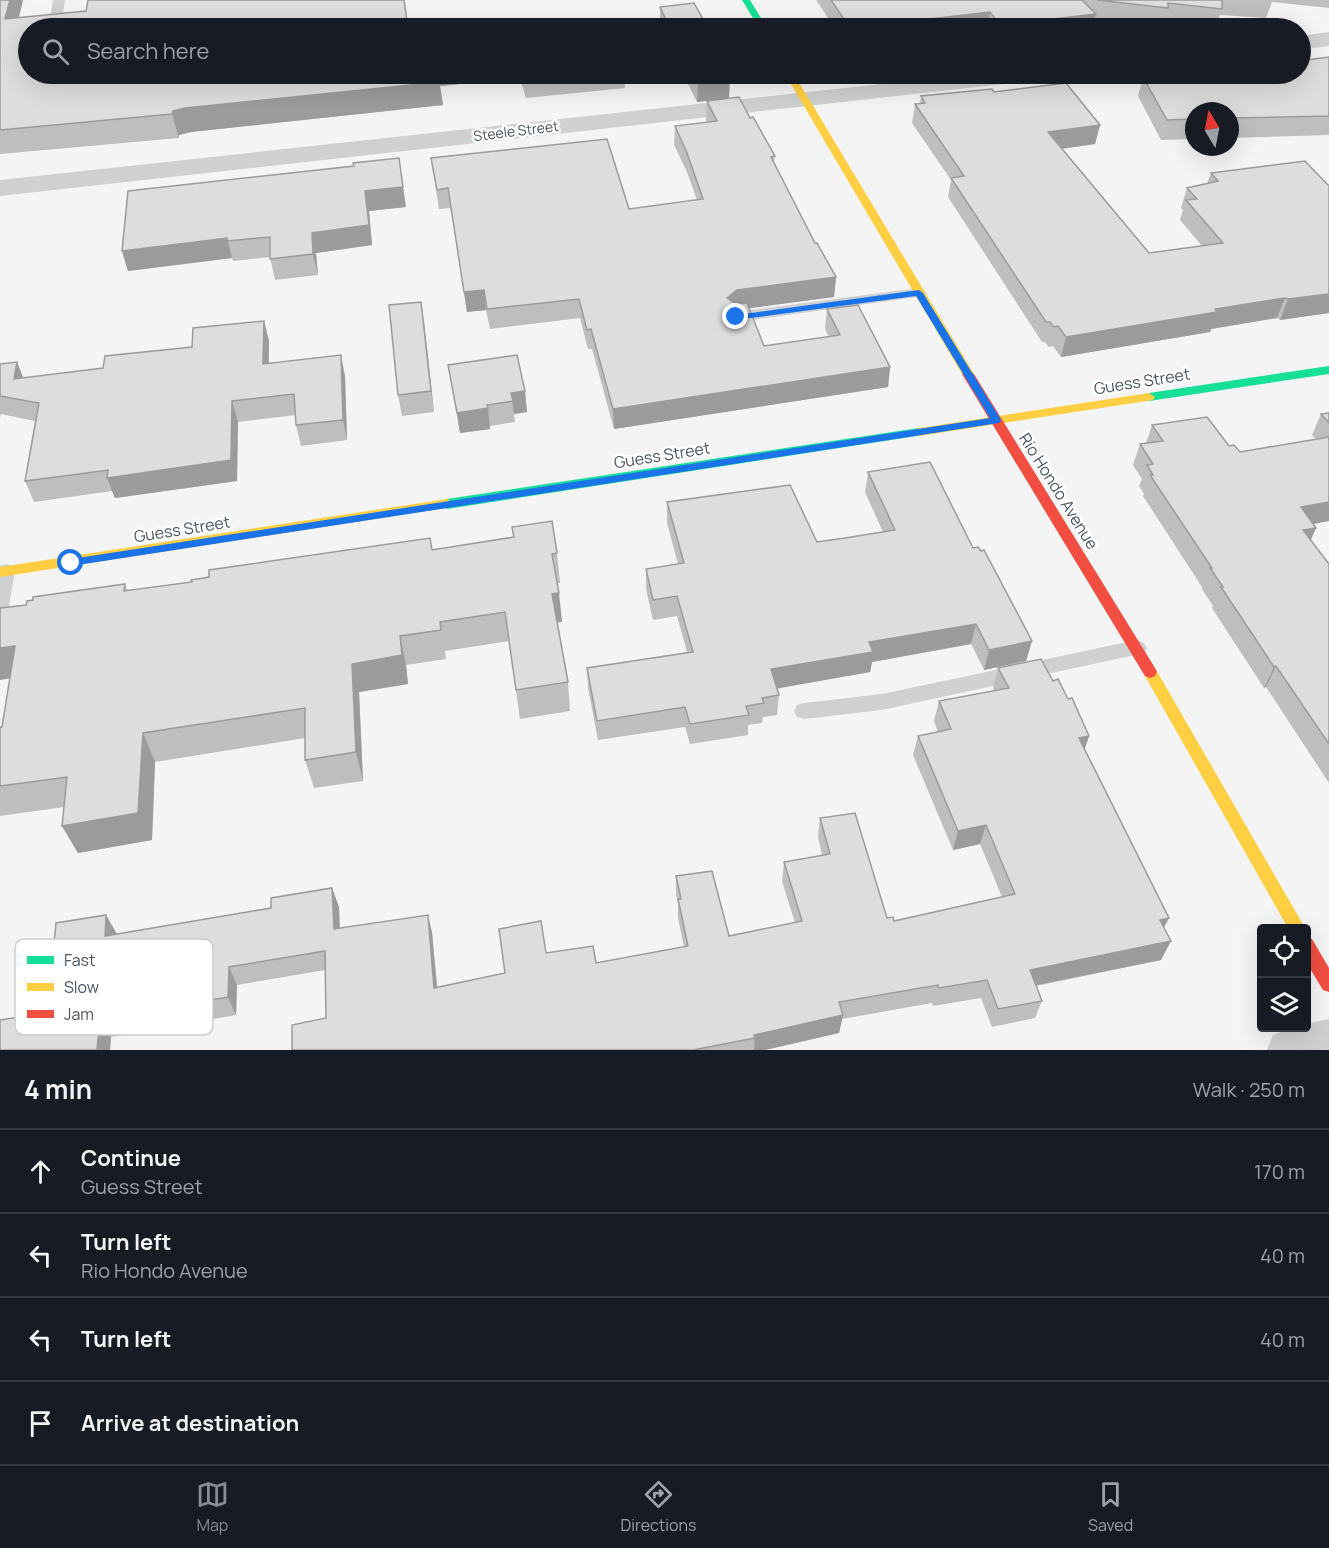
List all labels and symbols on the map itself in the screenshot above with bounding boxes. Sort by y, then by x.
north arrow [1185,102,1239,156]
street label: Steele Street [472,116,560,145]
route end [722,303,748,329]
street label: Guess Street [1092,363,1192,399]
street label: Rio Hondo Avenue [1014,429,1104,553]
street label: Guess Street [612,437,712,473]
street label: Guess Street [132,511,232,547]
route start [57,549,83,575]
legend [15,939,213,1035]
text: Fast [64,949,95,971]
text: Slow [64,976,99,998]
text: Jam [64,1003,94,1025]

